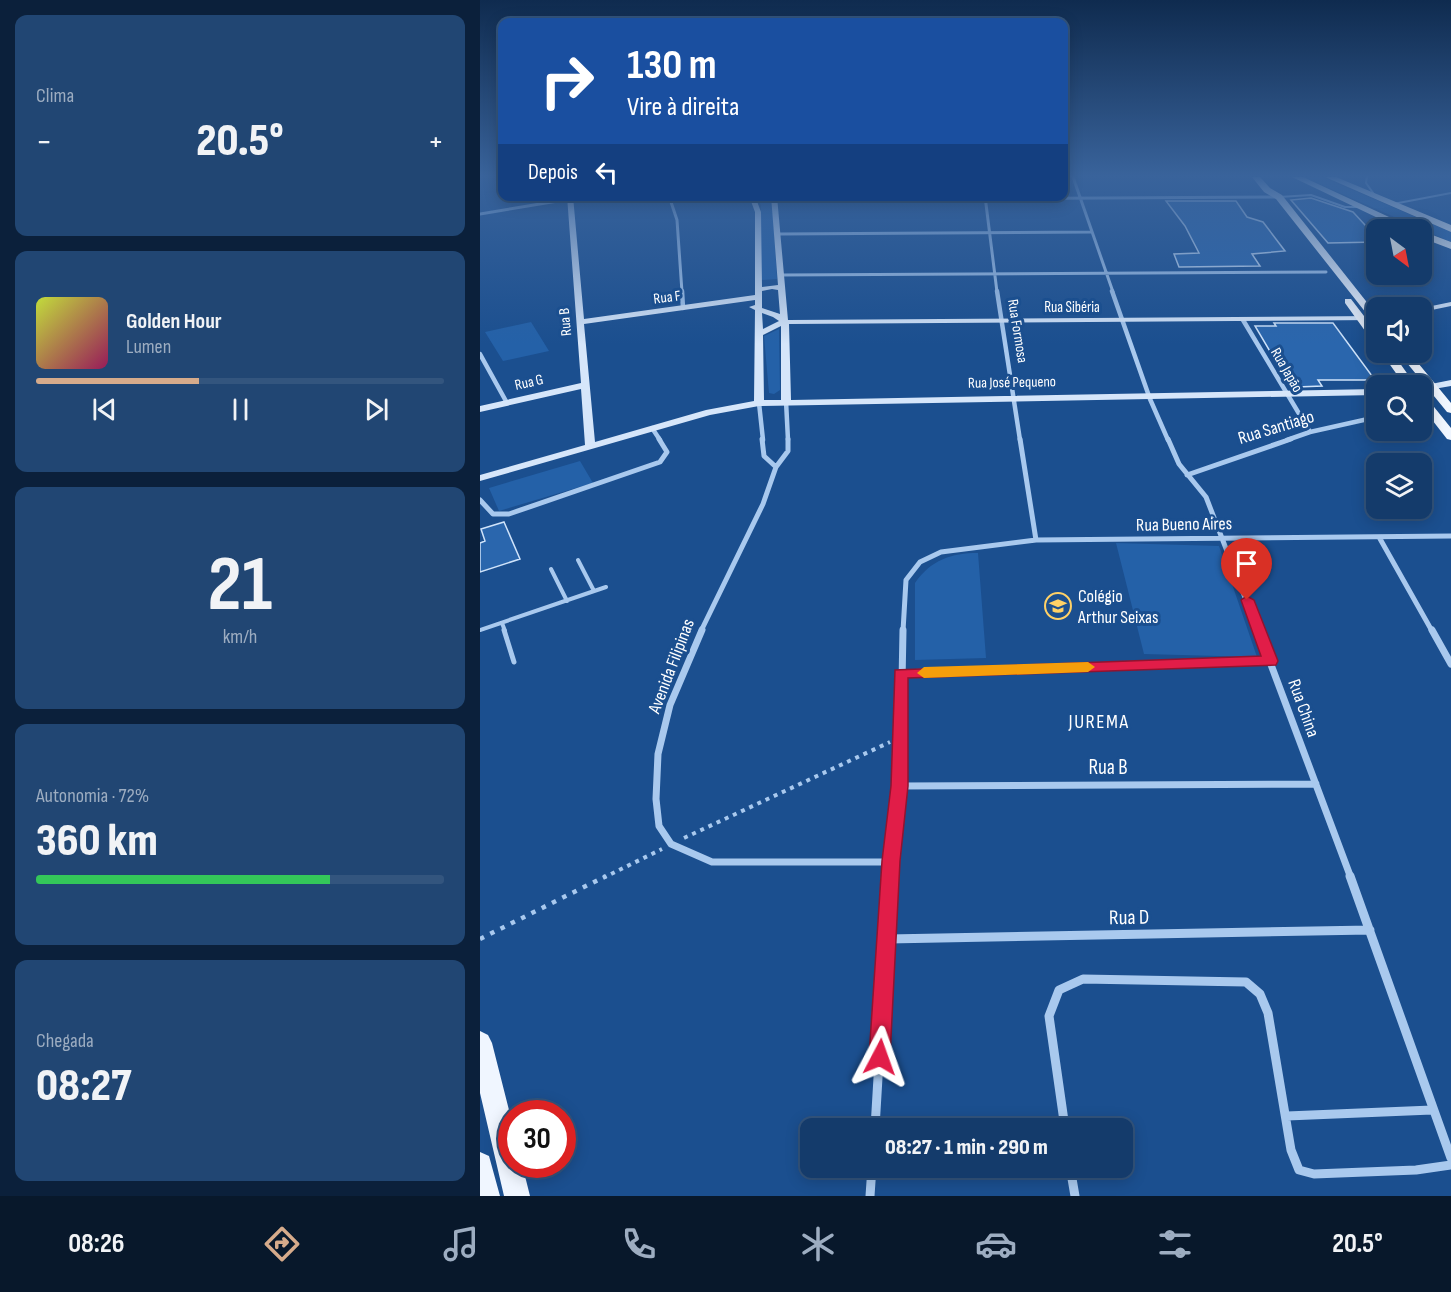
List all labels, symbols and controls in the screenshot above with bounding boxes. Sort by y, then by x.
text: 130 m [627,40,717,91]
icon: right [528,42,606,120]
text: Clima [36,84,74,108]
text: Vire à direita [627,91,739,123]
text: 20.5° [196,114,284,169]
text: − [36,122,52,162]
text: + [428,122,444,162]
icon: left [590,156,623,189]
text: Depois [528,159,578,186]
north arrow [1366,219,1432,285]
map controls [1366,219,1432,519]
street label: Rua F [652,286,682,309]
button: sound [1366,297,1432,363]
street label: Rua Formosa [1003,298,1032,365]
street label: Rua Sibéria [1044,298,1100,317]
street label: Rua B [555,307,576,337]
text: Golden Hour [126,308,222,335]
text: Lumen [126,335,171,359]
street label: Rua Japão [1266,345,1307,396]
street label: Rua G [513,370,545,395]
street label: Rua José Pequeno [968,372,1056,393]
button: search [1366,375,1432,441]
icon: previous [88,393,121,426]
icon: pause [224,393,257,426]
icon: next [360,393,393,426]
street label: Rua Santiago [1236,406,1317,449]
button: layers [1366,453,1432,519]
street label: Rua Bueno Aires [1136,513,1232,536]
pin [1221,538,1272,600]
text: 21 [208,539,272,632]
icon: arrive [1230,547,1263,580]
place label: Colégio Arthur Seixas [1077,586,1158,628]
school or university icon: Colégio Arthur Seixas [1043,591,1073,621]
street label: Avenida Filipinas [644,616,699,717]
text: km/h [223,625,257,649]
street label: Rua China [1283,676,1324,740]
district label: JUREMA [1068,710,1129,734]
street label: Rua B [1088,755,1128,780]
text: Autonomia · 72% [36,784,149,808]
text: 360 km [36,814,158,869]
street label: Rua D [1109,905,1149,930]
position arrow [848,1025,912,1089]
text: Chegada [36,1029,94,1053]
text: 08:27 [36,1059,131,1114]
speed limit sign: 30 [498,1100,576,1178]
text: 08:27 · 1 min · 290 m [885,1134,1048,1161]
icon: directions [261,1223,303,1265]
icon: music [440,1223,482,1265]
icon: phone [618,1223,660,1265]
icon: climate [797,1223,839,1265]
icon: car [975,1223,1017,1265]
icon: filters [1154,1223,1196,1265]
text: 08:26 [68,1228,124,1260]
text: 20.5° [1332,1228,1383,1260]

